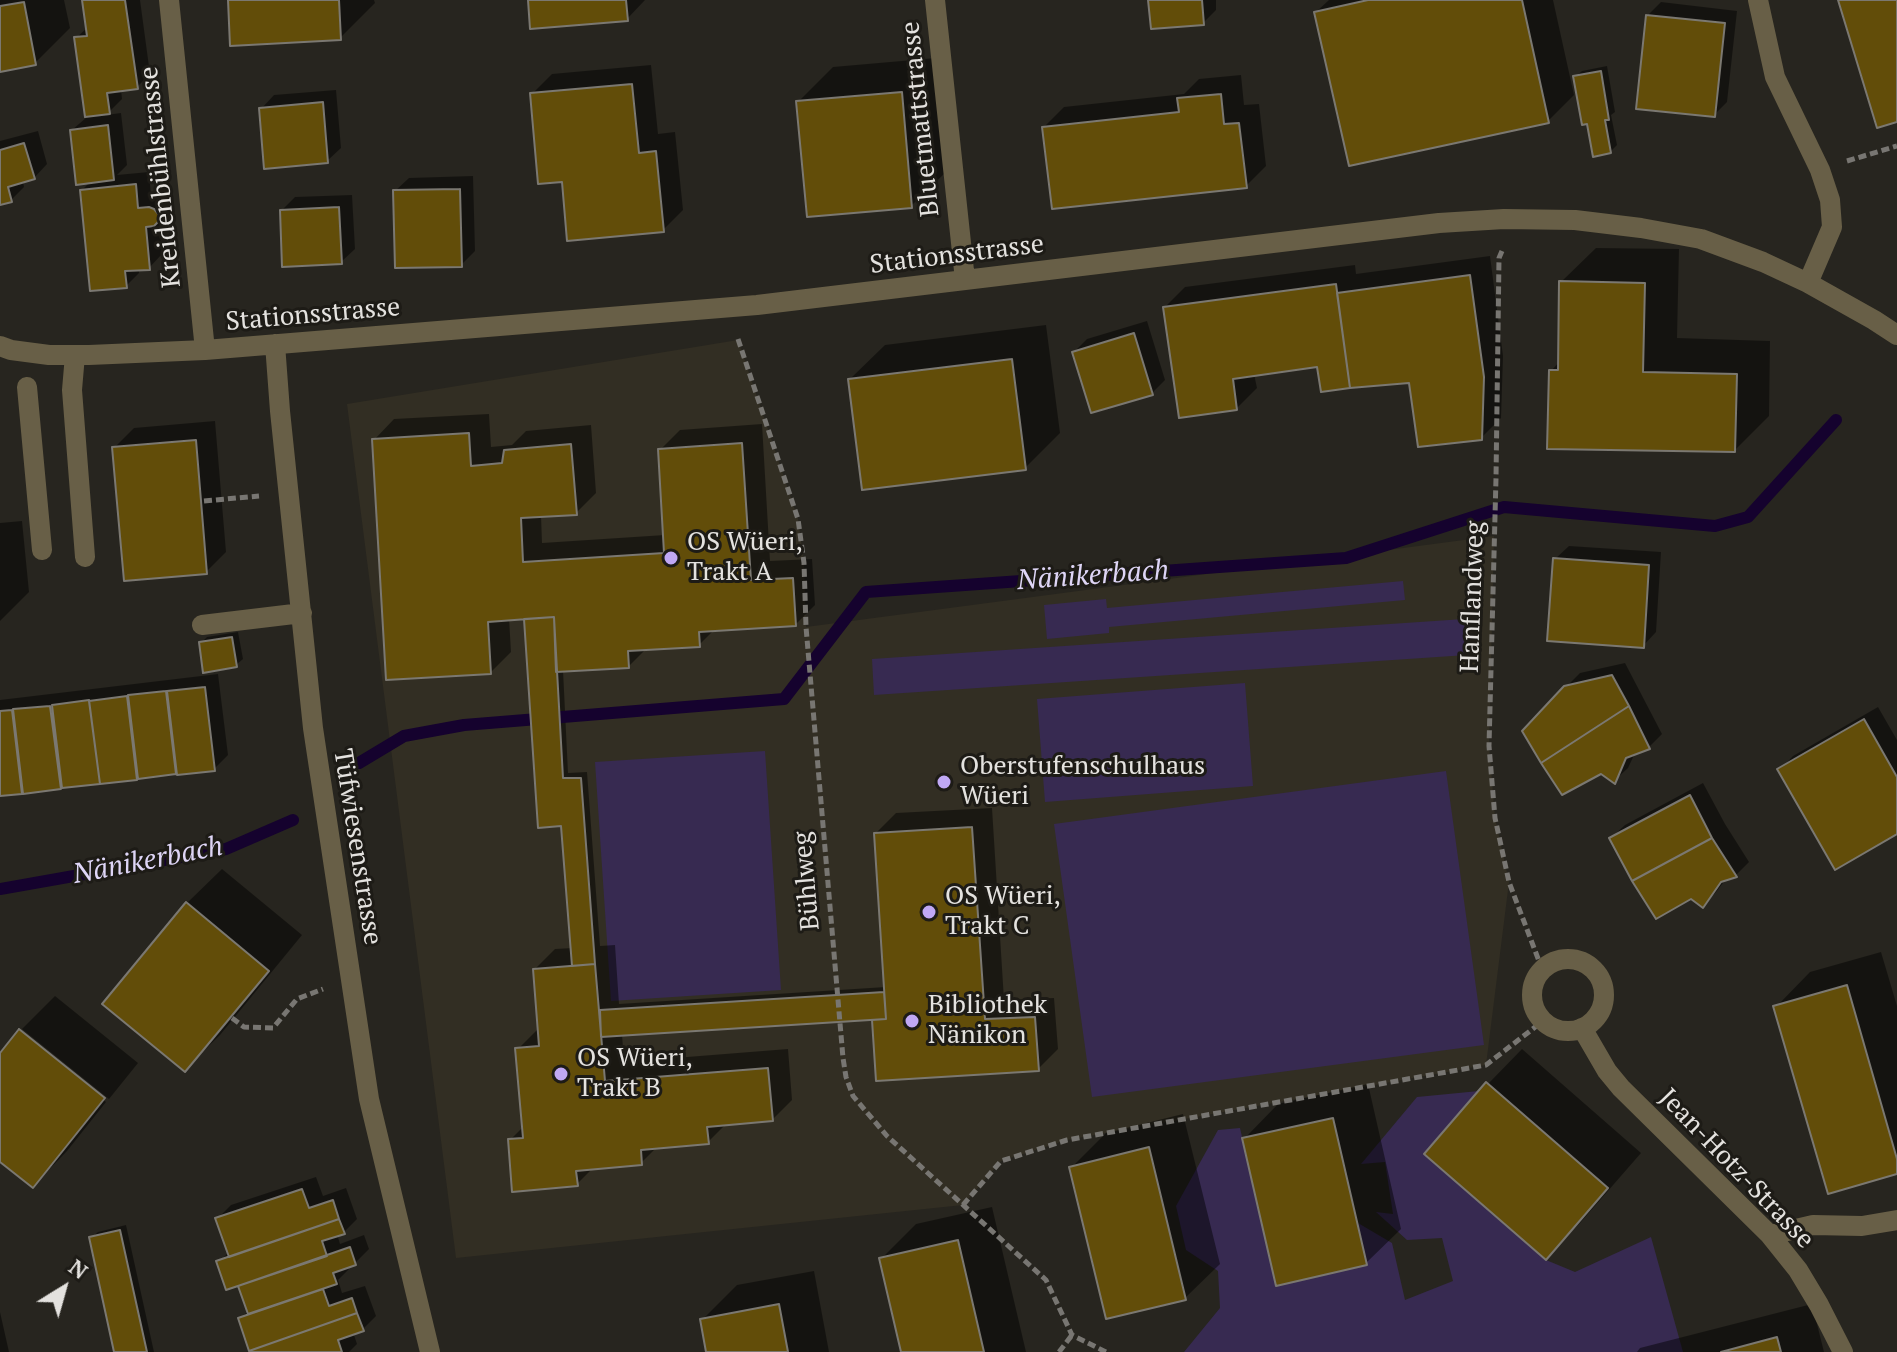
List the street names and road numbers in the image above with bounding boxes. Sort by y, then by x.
street label: Bluetmattstrasse [895,20,947,218]
street label: Kreidenbühlstrasse [134,65,188,289]
street label: Stationsstrasse [868,229,1046,281]
street label: Stationsstrasse [225,292,401,338]
street label: Hanflandweg [1455,521,1491,673]
street label: Tüfwiesenstrasse [326,747,388,947]
street label: Bühlweg [787,830,827,932]
street label: Jean-Hotz-Strasse [1652,1083,1820,1255]

